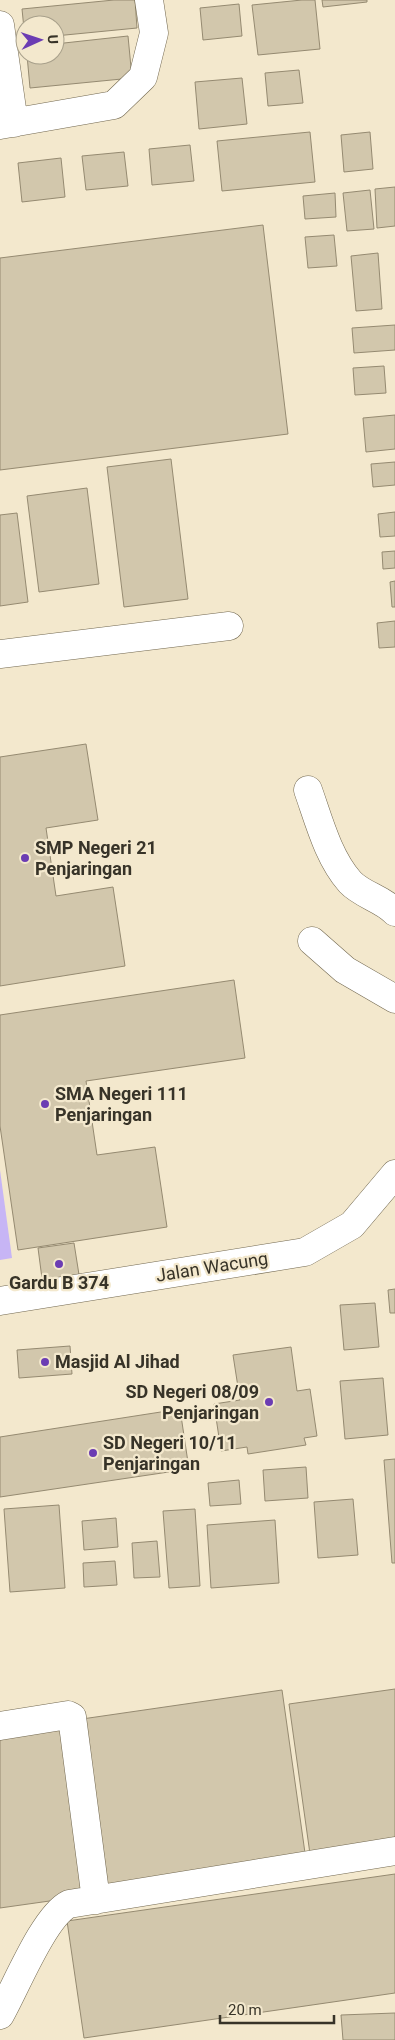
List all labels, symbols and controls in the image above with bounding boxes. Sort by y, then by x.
north arrow [15,15,65,65]
text: U [45,34,61,44]
place label: SMP Negeri 21 Penjaringan [35,837,157,879]
marker: SMP Negeri 21 Penjaringan [19,852,31,864]
place label: SMA Negeri 111 Penjaringan [55,1083,188,1125]
marker: SMA Negeri 111 Penjaringan [39,1098,51,1110]
street label: Jalan Wacung [154,1247,269,1286]
marker: Gardu B 374 [53,1258,65,1270]
place label: Gardu B 374 [9,1272,109,1293]
place label: Masjid Al Jihad [55,1351,180,1372]
marker: Masjid Al Jihad [39,1356,51,1368]
place label: SD Negeri 08/09 Penjaringan [126,1381,259,1423]
marker: SD Negeri 08/09 Penjaringan [263,1396,275,1408]
place label: SD Negeri 10/11 Penjaringan [103,1432,237,1474]
marker: SD Negeri 10/11 Penjaringan [87,1447,99,1459]
scale bar [220,1992,334,2024]
text: 20 m [228,2001,262,2019]

